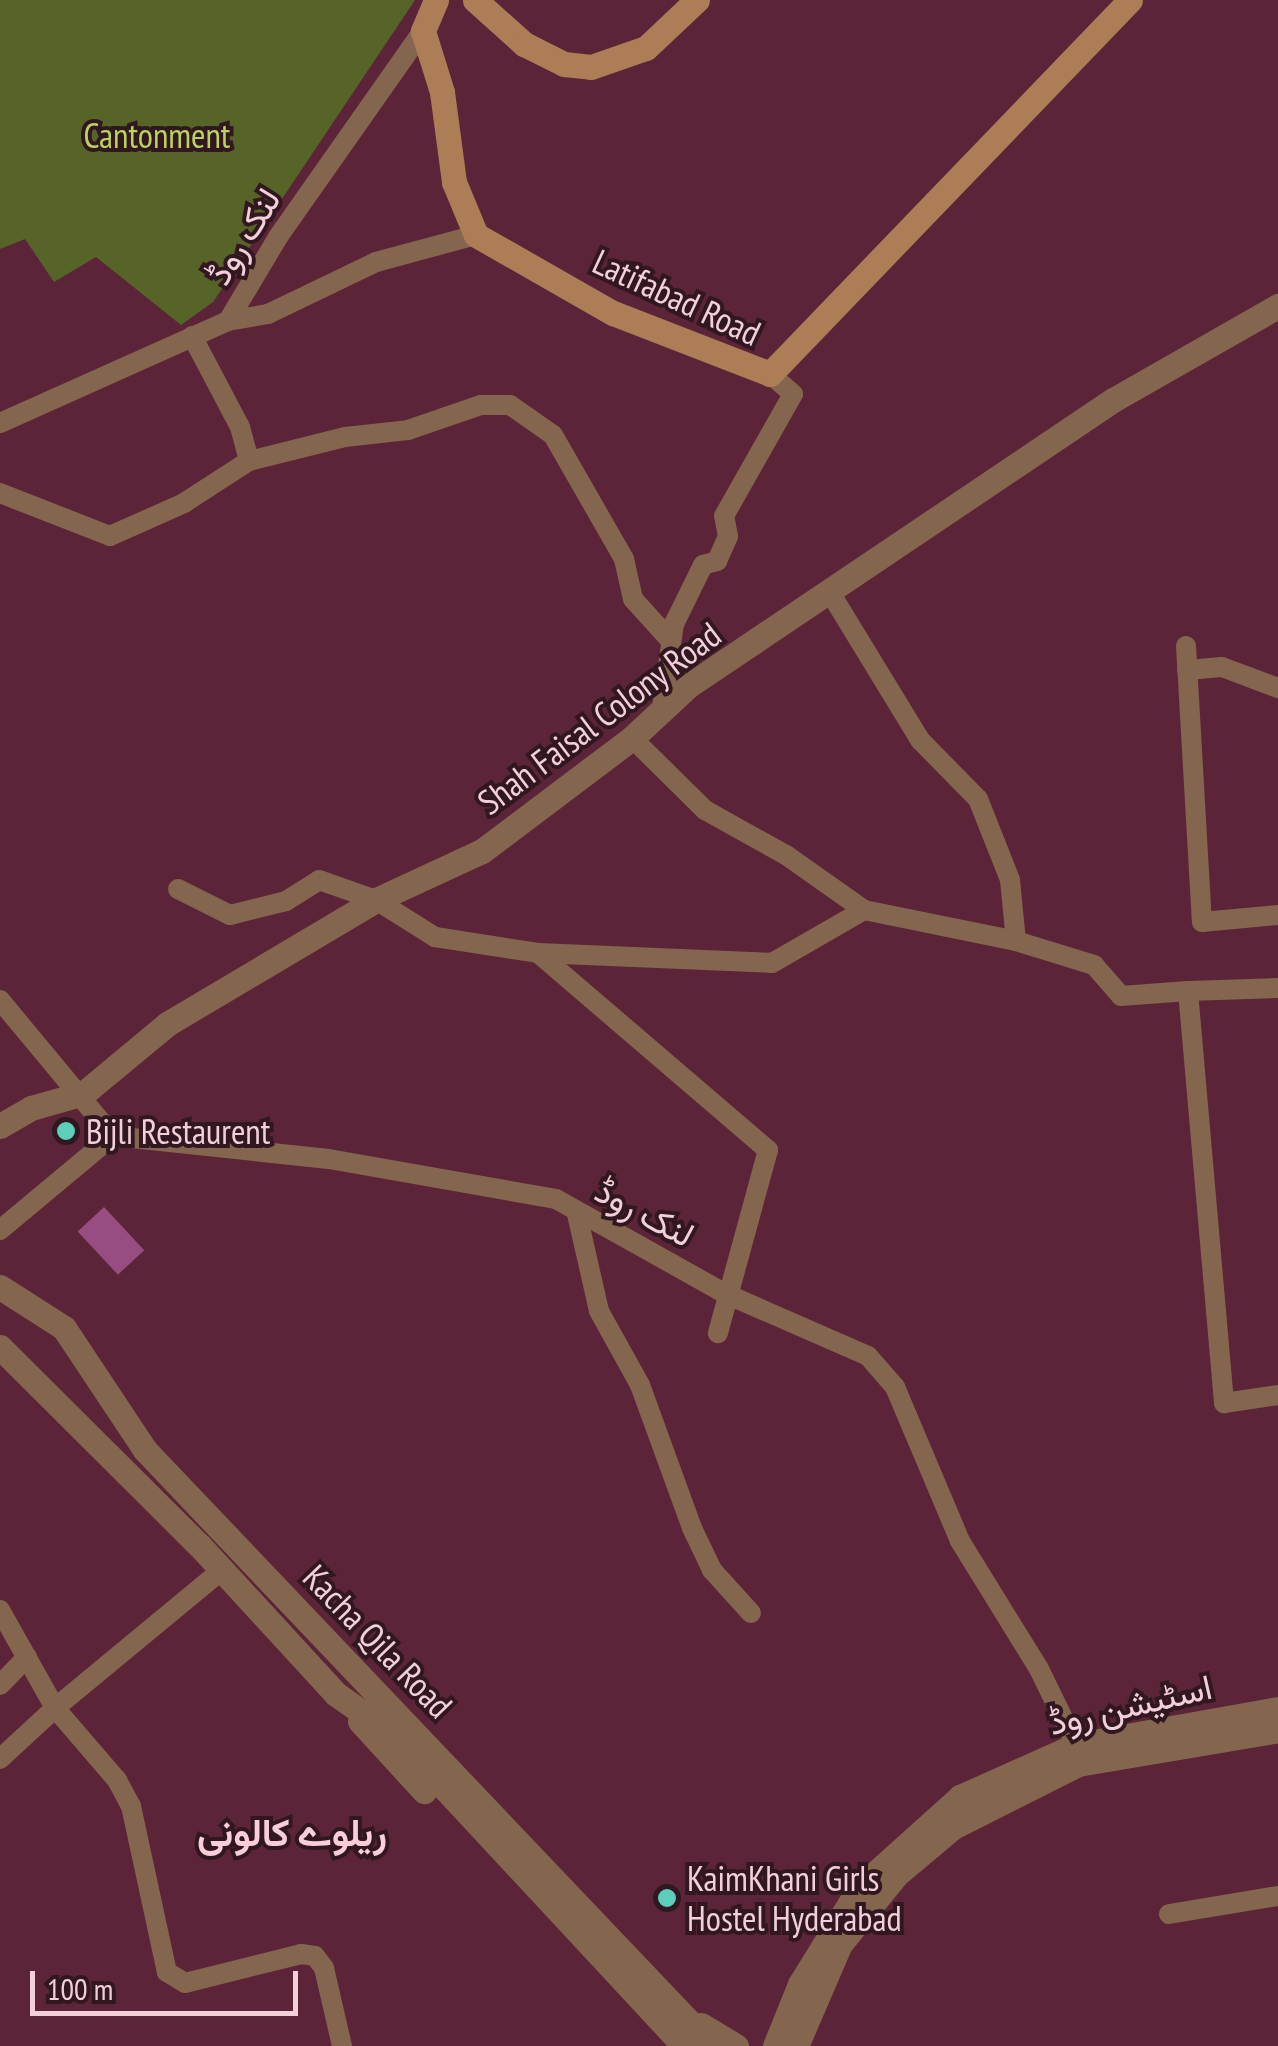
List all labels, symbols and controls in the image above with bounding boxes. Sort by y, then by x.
park label: Cantonment [84,114,230,156]
street label: لنک روڈ [197,180,289,292]
street label: Latifabad Road [587,240,767,354]
street label: Shah Faisal Colony Road [469,613,729,823]
place label: Bijli Restaurent [86,1110,270,1152]
marker: Bijli Restaurent [55,1120,77,1142]
street label: لنک روڈ [588,1169,702,1255]
street label: Kacha Qila Road [295,1556,461,1726]
street label: اسٹیشن روڈ [1044,1665,1216,1743]
district label: ریلوے کالونی [197,1809,387,1855]
place label: KaimKhani Girls Hostel Hyderabad [687,1857,902,1939]
marker: KaimKhani Girls Hostel Hyderabad [656,1887,678,1909]
scale bar [35,1951,302,2013]
text: 100 m [47,1969,113,2008]

